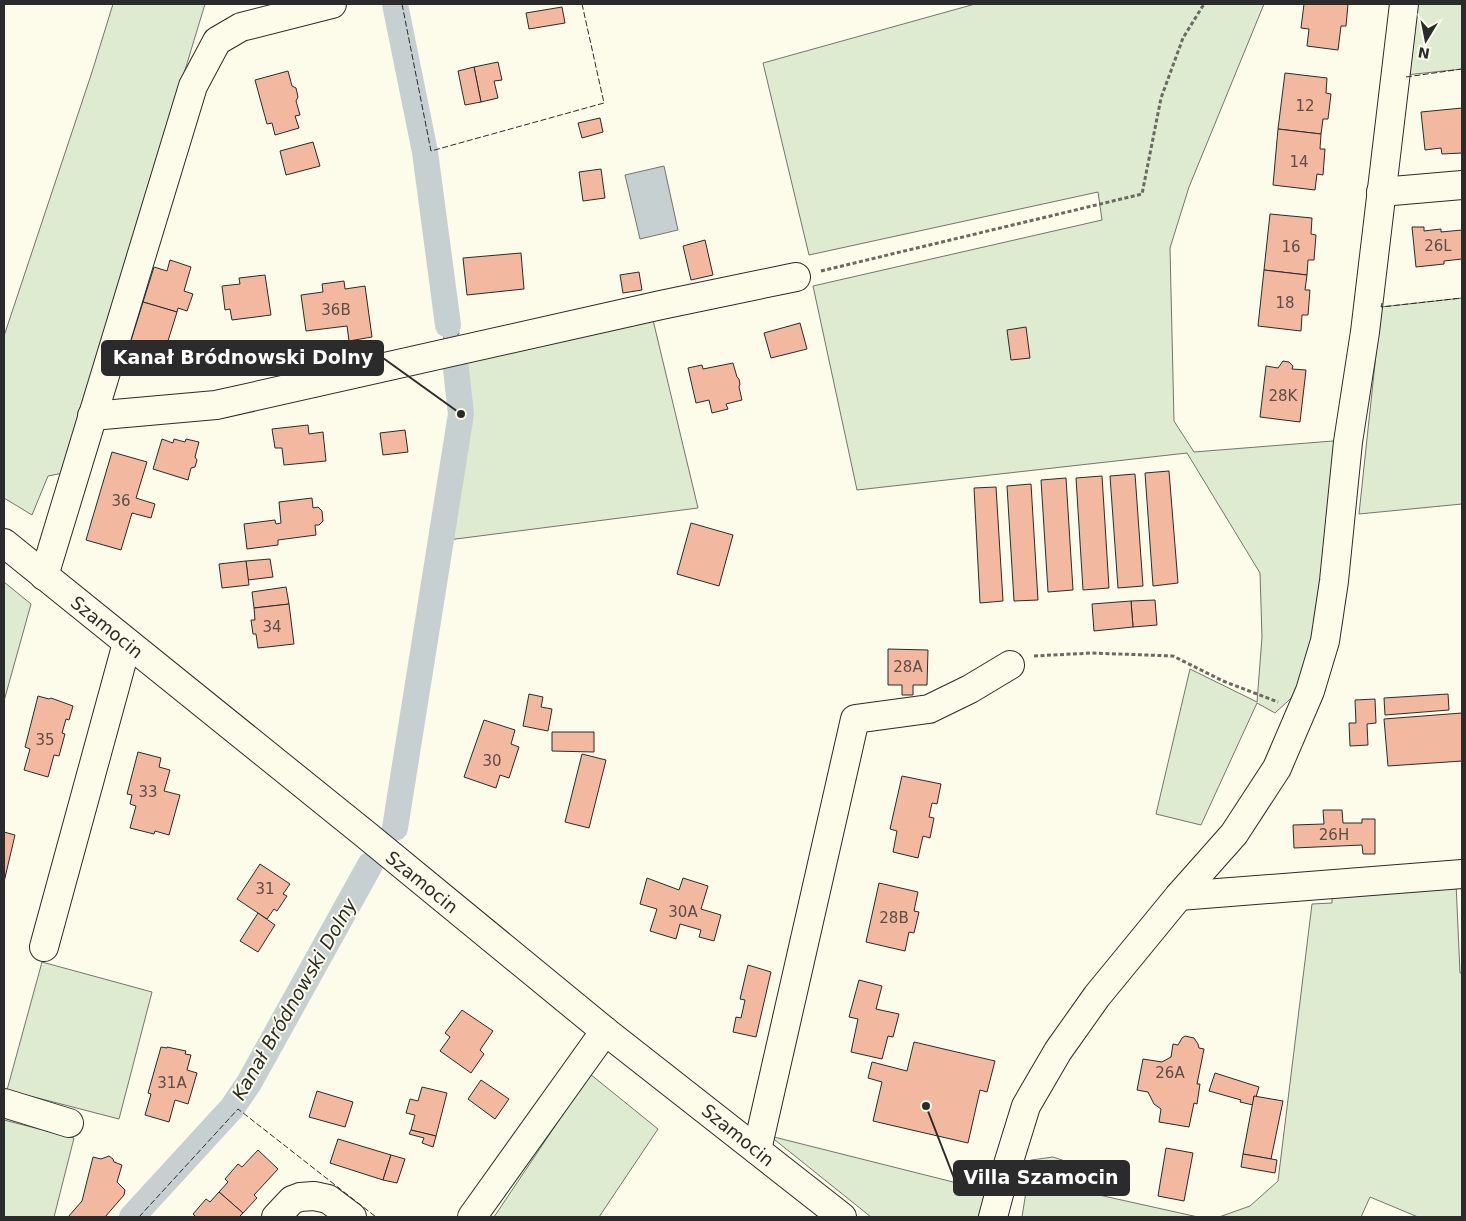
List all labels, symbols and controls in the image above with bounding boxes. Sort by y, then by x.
north arrow [1401,15,1451,65]
text: N [1417,44,1431,62]
house number: 12 [1295,97,1315,115]
house number: 14 [1289,153,1309,171]
house number: 26L [1424,237,1452,255]
house number: 16 [1281,238,1301,256]
house number: 18 [1275,294,1295,312]
house number: 36B [321,301,351,319]
callout: Kanał Bródnowski Dolny [102,341,383,375]
text: Kanał Bródnowski Dolny [113,346,374,368]
house number: 28K [1269,387,1299,405]
house number: 36 [111,492,131,510]
street label: Szamocin [67,592,147,662]
house number: 34 [262,618,282,636]
house number: 28A [893,658,923,676]
house number: 35 [35,731,55,749]
house number: 30 [482,752,502,770]
house number: 33 [138,783,158,801]
house number: 26H [1319,826,1349,844]
street label: Szamocin [382,847,462,917]
house number: 31 [255,880,275,898]
water label: Kanał Bródnowski Dolny [227,894,361,1104]
house number: 30A [668,903,698,921]
house number: 28B [879,909,909,927]
house number: 26A [1155,1064,1185,1082]
house number: 31A [157,1074,187,1092]
street label: Szamocin [698,1100,778,1170]
callout: Villa Szamocin [954,1161,1129,1195]
text: Villa Szamocin [963,1166,1119,1188]

